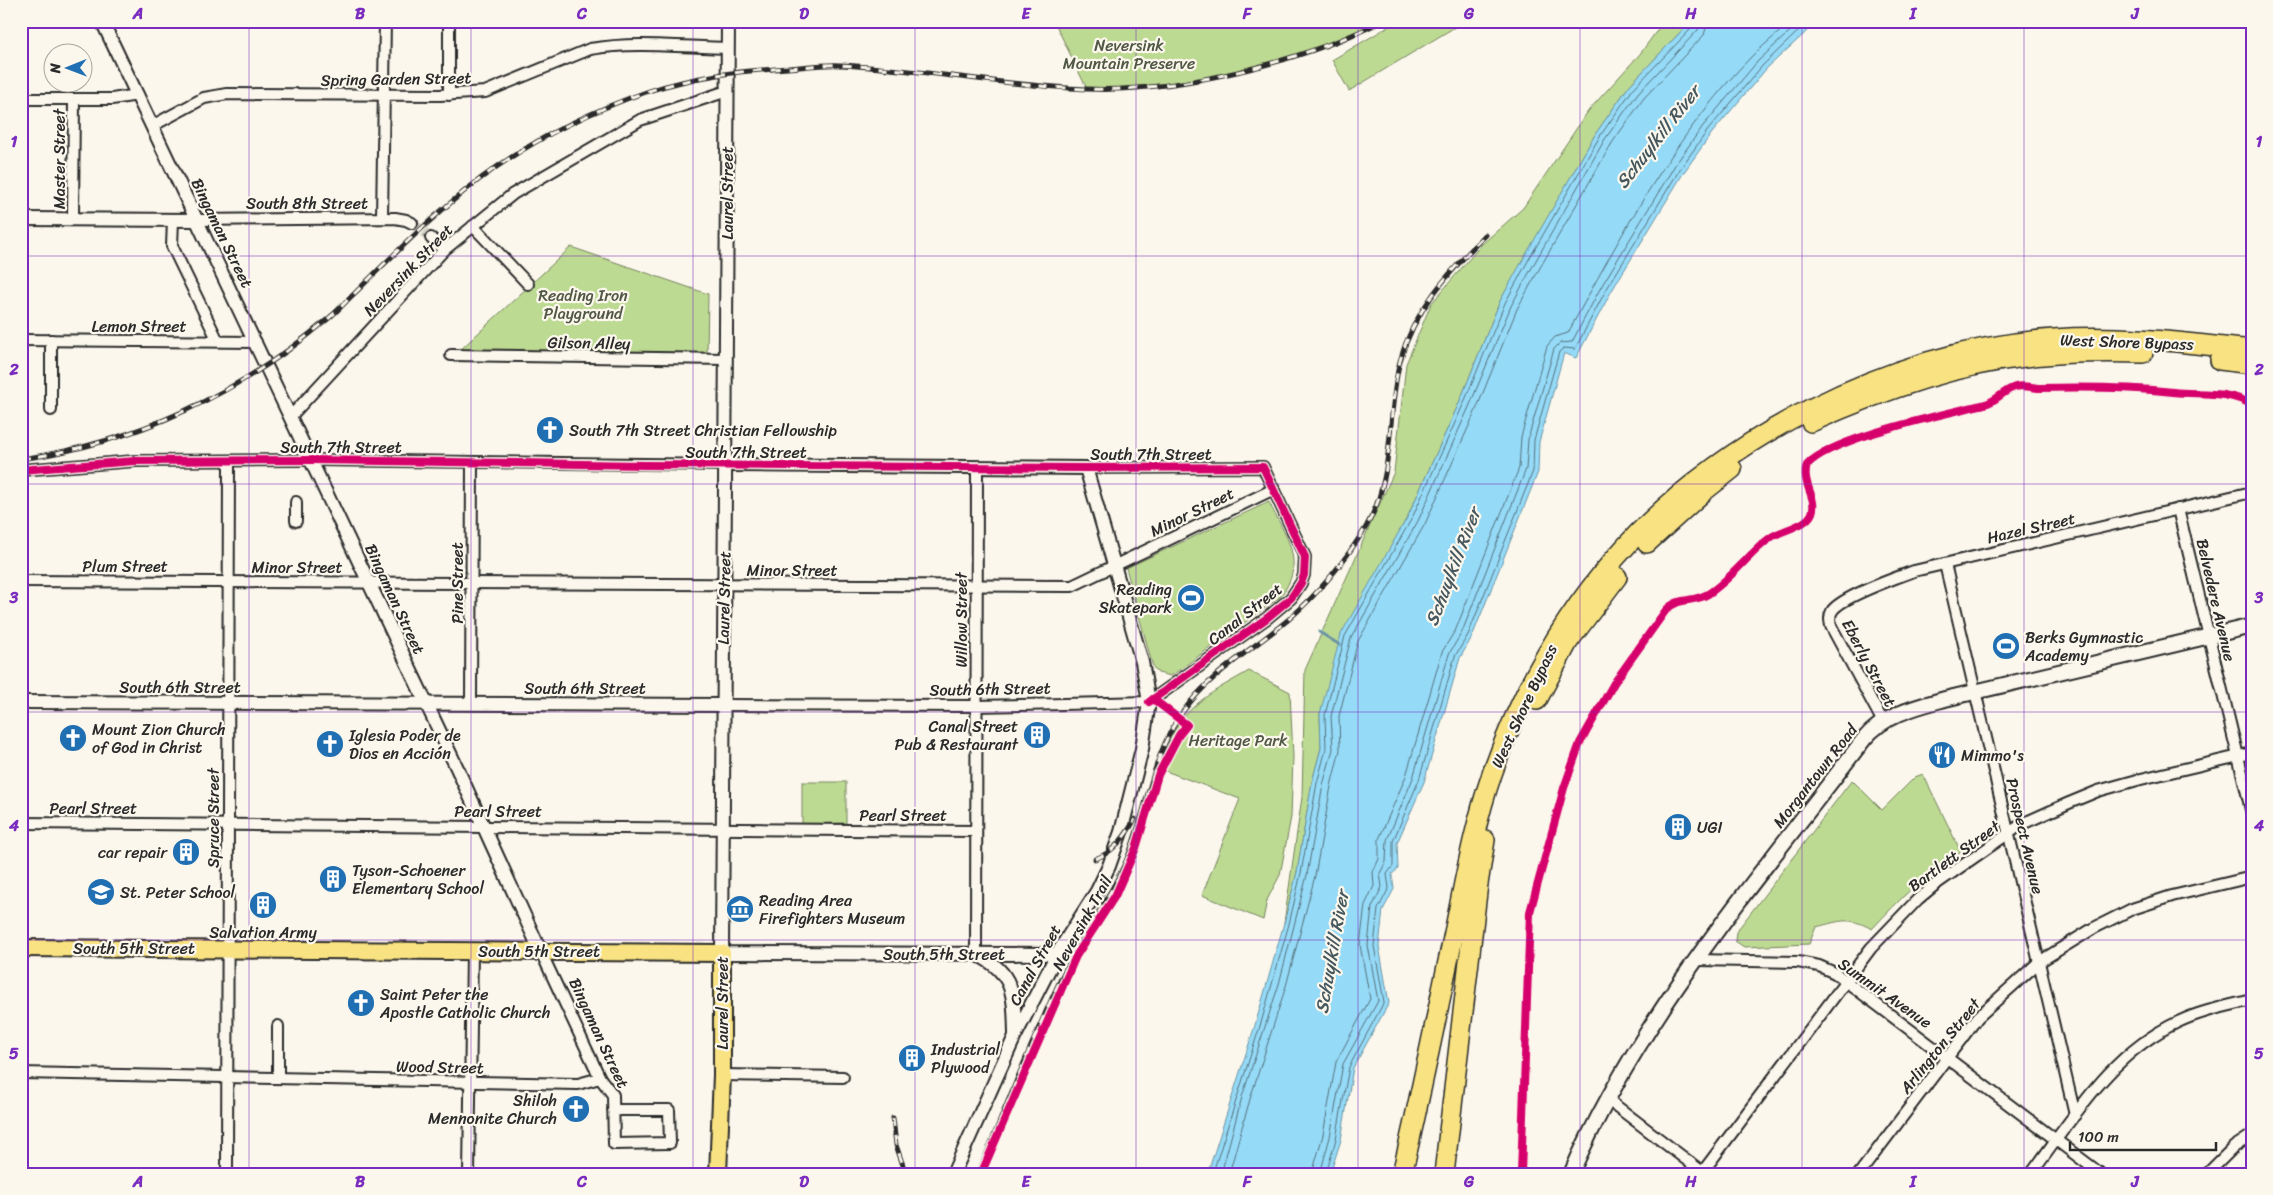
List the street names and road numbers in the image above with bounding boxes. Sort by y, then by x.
street label: Spring Garden Street [320,63,472,95]
street label: Master Street [45,108,74,209]
street label: Laurel Street [713,146,742,240]
street label: Bingaman Street [183,173,261,293]
street label: South 8th Street [246,189,368,218]
street label: Neversink Street [356,217,460,323]
street label: Lemon Street [92,312,186,341]
street label: West Shore Bypass [2060,325,2195,359]
street label: Gilson Alley [547,328,631,358]
street label: South 7th Street [280,433,402,462]
street label: South 7th Street [685,438,807,467]
street label: South 7th Street [1090,440,1212,469]
street label: Minor Street [1145,479,1239,545]
street label: Hazel Street [1984,504,2078,552]
street label: Belvedere Avenue [2188,536,2244,664]
street label: Bingaman Street [357,539,433,659]
street label: Pine Street [443,542,472,624]
street label: Laurel Street [709,551,739,645]
street label: Plum Street [82,552,168,581]
street label: Minor Street [252,553,342,582]
street label: Minor Street [747,556,837,585]
street label: Willow Street [947,572,976,668]
street label: Canal Street [1201,575,1289,653]
street label: Eberly Street [1834,614,1904,712]
street label: West Shore Bypass [1483,639,1566,773]
street label: South 6th Street [119,673,241,702]
street label: South 6th Street [929,673,1051,705]
street label: South 6th Street [524,674,646,703]
street label: Morgantown Road [1765,716,1866,834]
street label: Spruce Street [199,767,228,868]
street label: Prospect Avenue [1998,775,2052,897]
street label: Pearl Street [49,794,137,823]
street label: Pearl Street [454,797,542,826]
street label: Pearl Street [859,801,947,830]
street label: Bartlett Street [1902,812,2007,899]
street label: Neversink Trail [1044,870,1120,976]
street label: Canal Street [1001,919,1069,1011]
street label: South 5th Street [73,934,195,963]
street label: South 5th Street [478,937,600,966]
street label: South 5th Street [883,940,1005,969]
street label: Summit Avenue [1832,950,1938,1036]
street label: Laurel Street [708,956,737,1050]
street label: Bingaman Street [561,973,637,1093]
street label: Arlington Street [1891,991,1988,1101]
street label: Wood Street [396,1052,484,1082]

